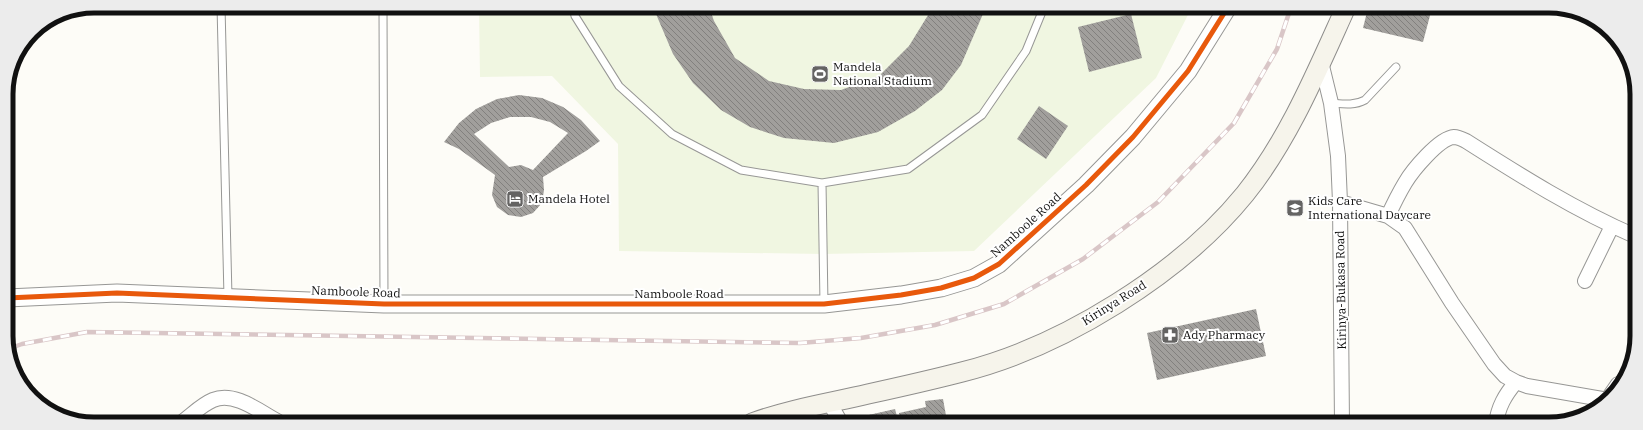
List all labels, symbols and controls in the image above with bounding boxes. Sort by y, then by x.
place label: Mandela National Stadium [833,59,932,88]
sports icon: Mandela National Stadium [810,64,830,84]
hotel icon: Mandela Hotel [505,189,525,209]
street label: Namboole Road [987,189,1064,260]
place label: Mandela Hotel [528,191,610,206]
place label: Kids Care International Daycare [1308,193,1431,222]
school or university icon: Kids Care International Daycare [1285,198,1305,218]
street label: Kirinya-Bukasa Road [1332,230,1349,350]
street label: Kirinya Road [1079,277,1149,328]
street label: Namboole Road [311,282,401,301]
street label: Namboole Road [634,286,724,301]
pharmacy icon: Ady Pharmacy [1160,325,1180,345]
place label: Ady Pharmacy [1183,327,1266,342]

